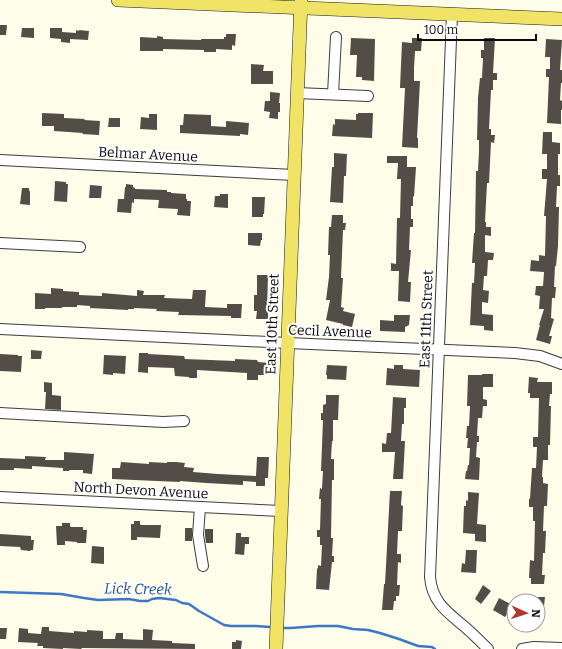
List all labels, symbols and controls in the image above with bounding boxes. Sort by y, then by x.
scale bar [418,16,536,42]
text: 100 m [424,23,459,37]
street label: Belmar Avenue [98,143,198,166]
street label: East 11th Street [416,270,437,368]
street label: East 10th Street [262,273,283,375]
street label: Cecil Avenue [288,322,372,341]
street label: North Devon Avenue [73,478,209,503]
water label: Lick Creek [104,579,173,599]
north arrow [506,593,546,633]
text: N [529,609,542,619]

